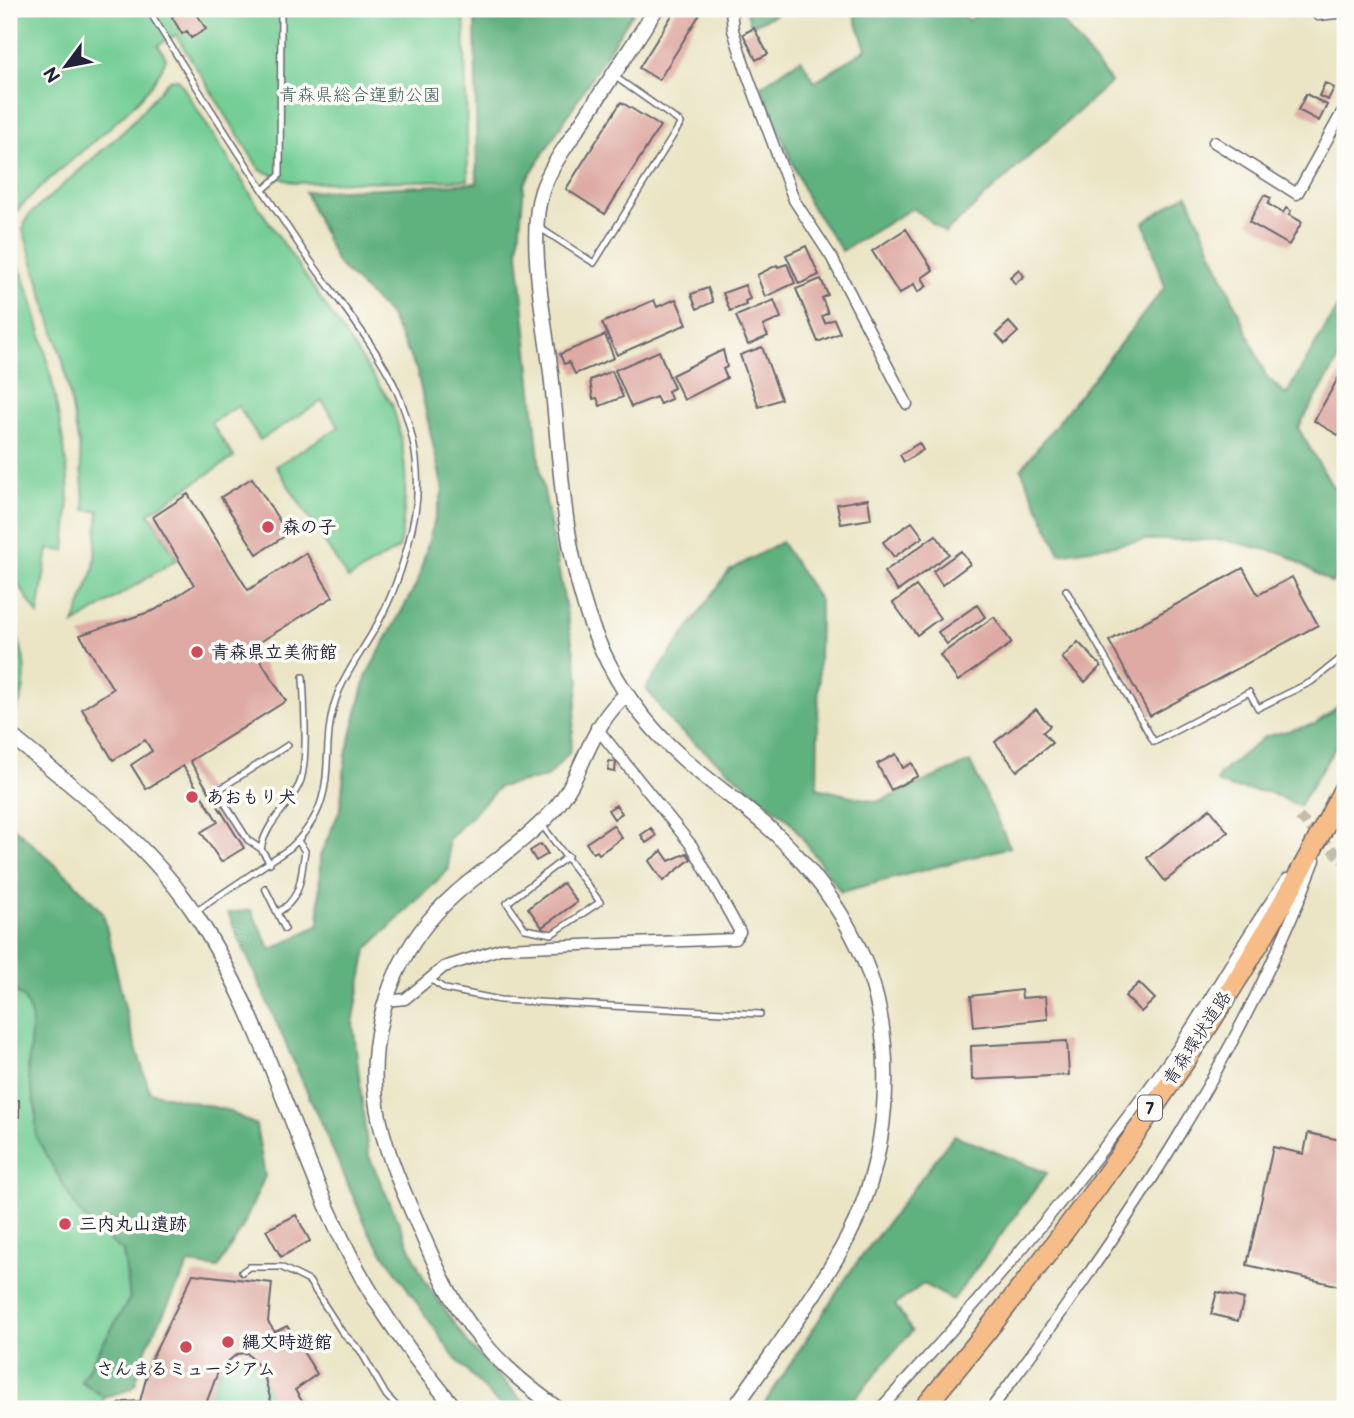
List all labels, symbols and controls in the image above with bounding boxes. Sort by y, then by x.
north arrow [32,32,102,102]
text: N [39,62,66,86]
park label: 青森県総合運動公園 [279,85,441,106]
place label: 森の子 [282,517,336,538]
marker: 森の子 [260,519,276,535]
place label: 青森県立美術館 [211,642,337,663]
marker: 青森県立美術館 [189,644,205,660]
place label: あおもり犬 [206,787,296,808]
marker: あおもり犬 [184,789,200,805]
street label: 青森環状道路 [1159,987,1236,1089]
road number: 7 [1138,1096,1162,1120]
place label: 三内丸山遺跡 [79,1214,187,1235]
marker: 三内丸山遺跡 [57,1216,73,1232]
place label: 縄文時遊館 [242,1332,332,1353]
marker: 縄文時遊館 [220,1334,236,1350]
marker: さんまるミュージアム [178,1339,194,1355]
place label: さんまるミュージアム [96,1359,276,1380]

